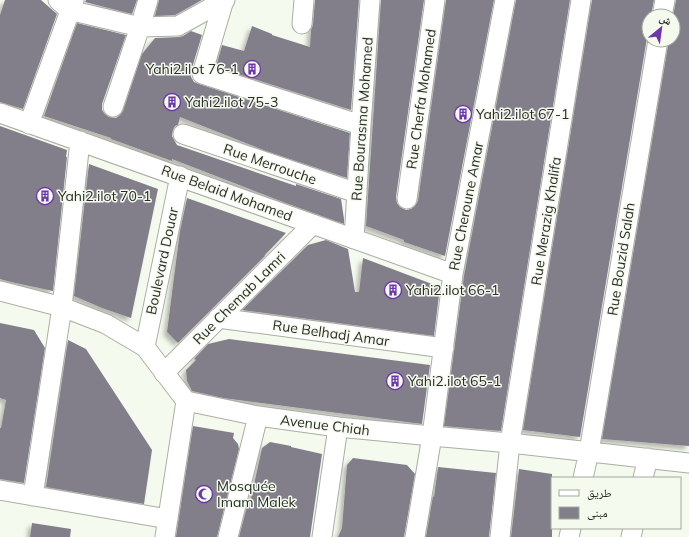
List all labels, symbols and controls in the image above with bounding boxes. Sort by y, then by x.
north arrow [641,8,681,48]
text: ش [657,10,675,29]
street label: Rue Cherfa Mohamed [402,28,440,170]
street label: Rue Bourasma Mohamed [347,36,377,202]
building icon: Yahi2.ilot 76-1 [242,59,262,79]
place label: Yahi2.ilot 76-1 [145,60,239,78]
building icon: Yahi2.ilot 75-3 [162,92,182,112]
place label: Yahi2.ilot 75-3 [184,93,278,111]
building icon: Yahi2.ilot 67-1 [453,104,473,124]
place label: Yahi2.ilot 67-1 [475,105,569,123]
street label: Rue Cheroune Amar [445,139,488,272]
street label: Rue Merrouche [221,140,319,188]
street label: Rue Merazig Khalifa [527,155,565,287]
street label: Rue Belaid Mohamed [159,161,295,225]
building icon: Yahi2.ilot 70-1 [35,186,55,206]
place label: Yahi2.ilot 70-1 [57,187,151,205]
street label: Rue Bouzid Salah [603,201,639,317]
street label: Boulevard Douar [142,205,182,316]
street label: Rue Chemab Lamri [189,248,289,348]
building icon: Yahi2.ilot 66-1 [383,280,403,300]
place label: Yahi2.ilot 66-1 [405,281,499,299]
street label: Rue Belhadj Amar [272,316,391,350]
building icon: Yahi2.ilot 65-1 [385,371,405,391]
place label: Yahi2.ilot 65-1 [407,372,501,390]
street label: Avenue Chiah [279,411,371,439]
place label: Mosquée Imam Malek [217,477,297,511]
legend [551,477,681,529]
mosque icon: Mosquée Imam Malek [194,484,214,504]
text: طريق [587,485,612,500]
text: مبنى [587,505,608,520]

